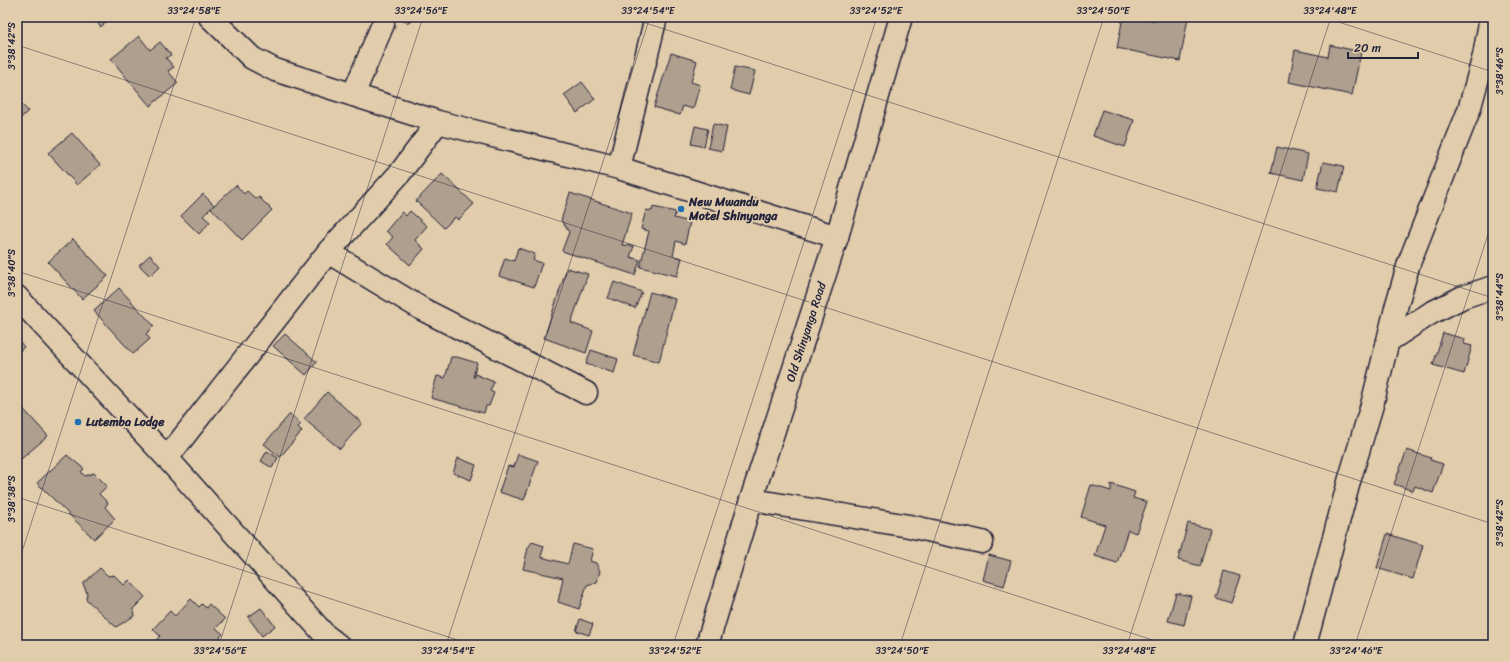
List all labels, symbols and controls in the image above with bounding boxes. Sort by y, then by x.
text: 33°24'58"E [168,2,222,20]
text: 33°24'56"E [395,2,449,20]
text: 33°24'54"E [621,2,676,20]
text: 33°24'52"E [850,2,904,20]
text: 33°24'50"E [1076,2,1131,20]
text: 33°24'48"E [1304,2,1358,20]
text: 3°38'42"S [3,22,21,70]
scale bar [1348,34,1418,60]
text: 20 m [1354,37,1381,59]
text: 3°38'46"S [1491,47,1509,95]
place label: New Mwandu Motel Shinyanga [688,191,778,227]
marker: New Mwandu Motel Shinyanga [676,204,686,214]
text: 3°38'40"S [3,248,21,297]
text: 3°38'44"S [1491,272,1509,321]
street label: Old Shinyanga Road [779,279,833,385]
place label: Lutemba Lodge [86,411,165,433]
marker: Lutemba Lodge [73,417,83,427]
text: 3°38'38"S [3,475,21,522]
text: 3°38'42"S [1491,499,1509,547]
text: 33°24'56"E [194,642,248,660]
text: 33°24'54"E [421,642,476,660]
text: 33°24'52"E [649,642,703,660]
text: 33°24'50"E [875,642,930,660]
text: 33°24'48"E [1103,642,1157,660]
text: 33°24'46"E [1330,642,1384,660]

